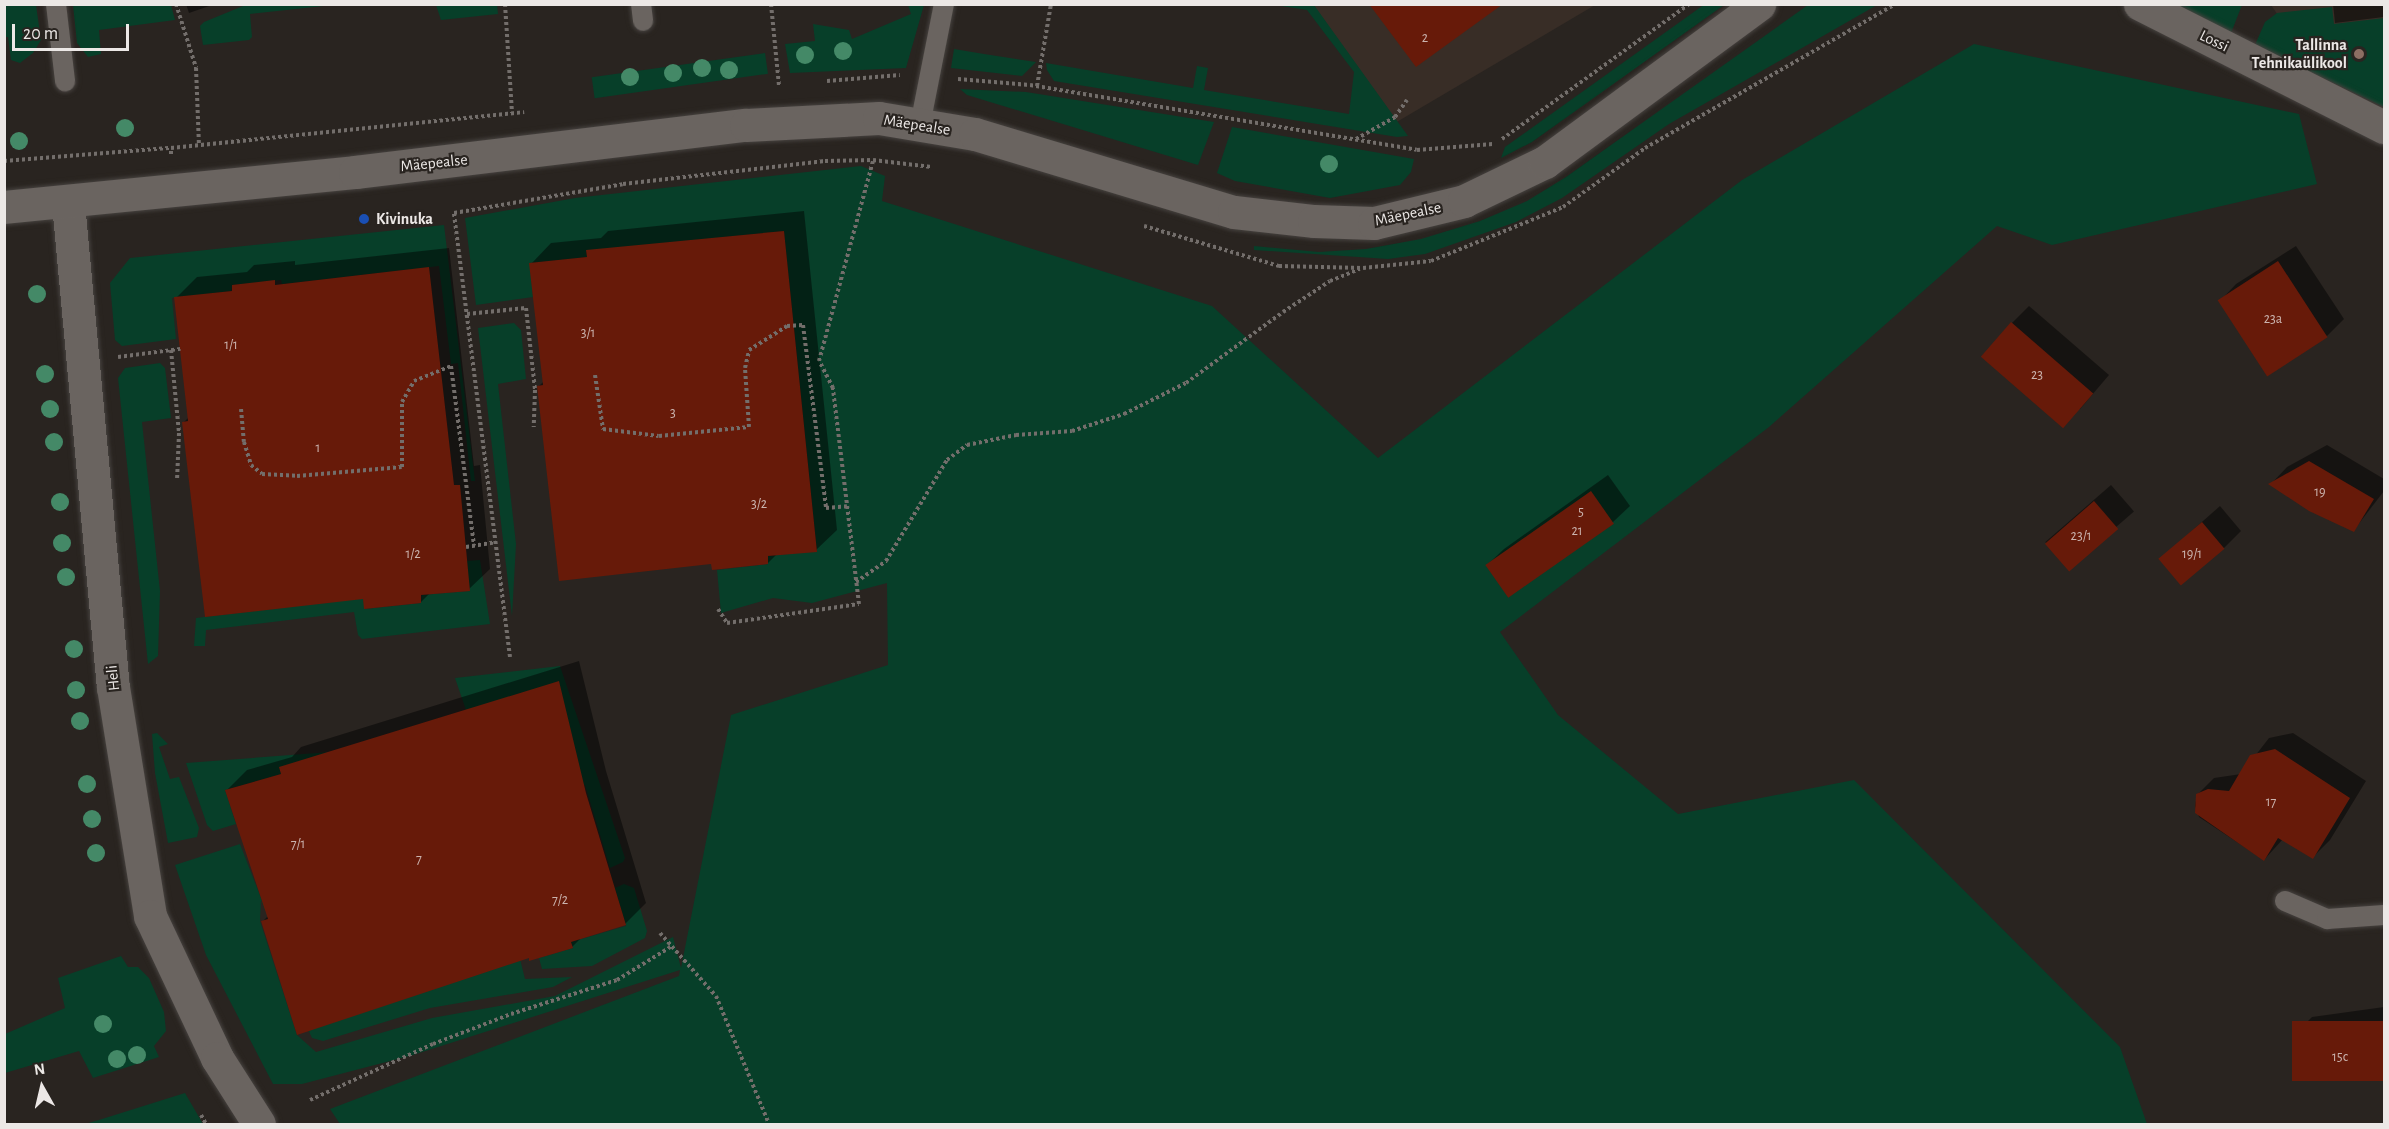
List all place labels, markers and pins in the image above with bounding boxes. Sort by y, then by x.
place label: Tallinna Tehnikaülikool [2252,35,2347,73]
marker: Tallinna Tehnikaülikool [2352,47,2366,61]
place label: Kivinuka [376,209,433,229]
marker: Kivinuka [357,212,371,226]

